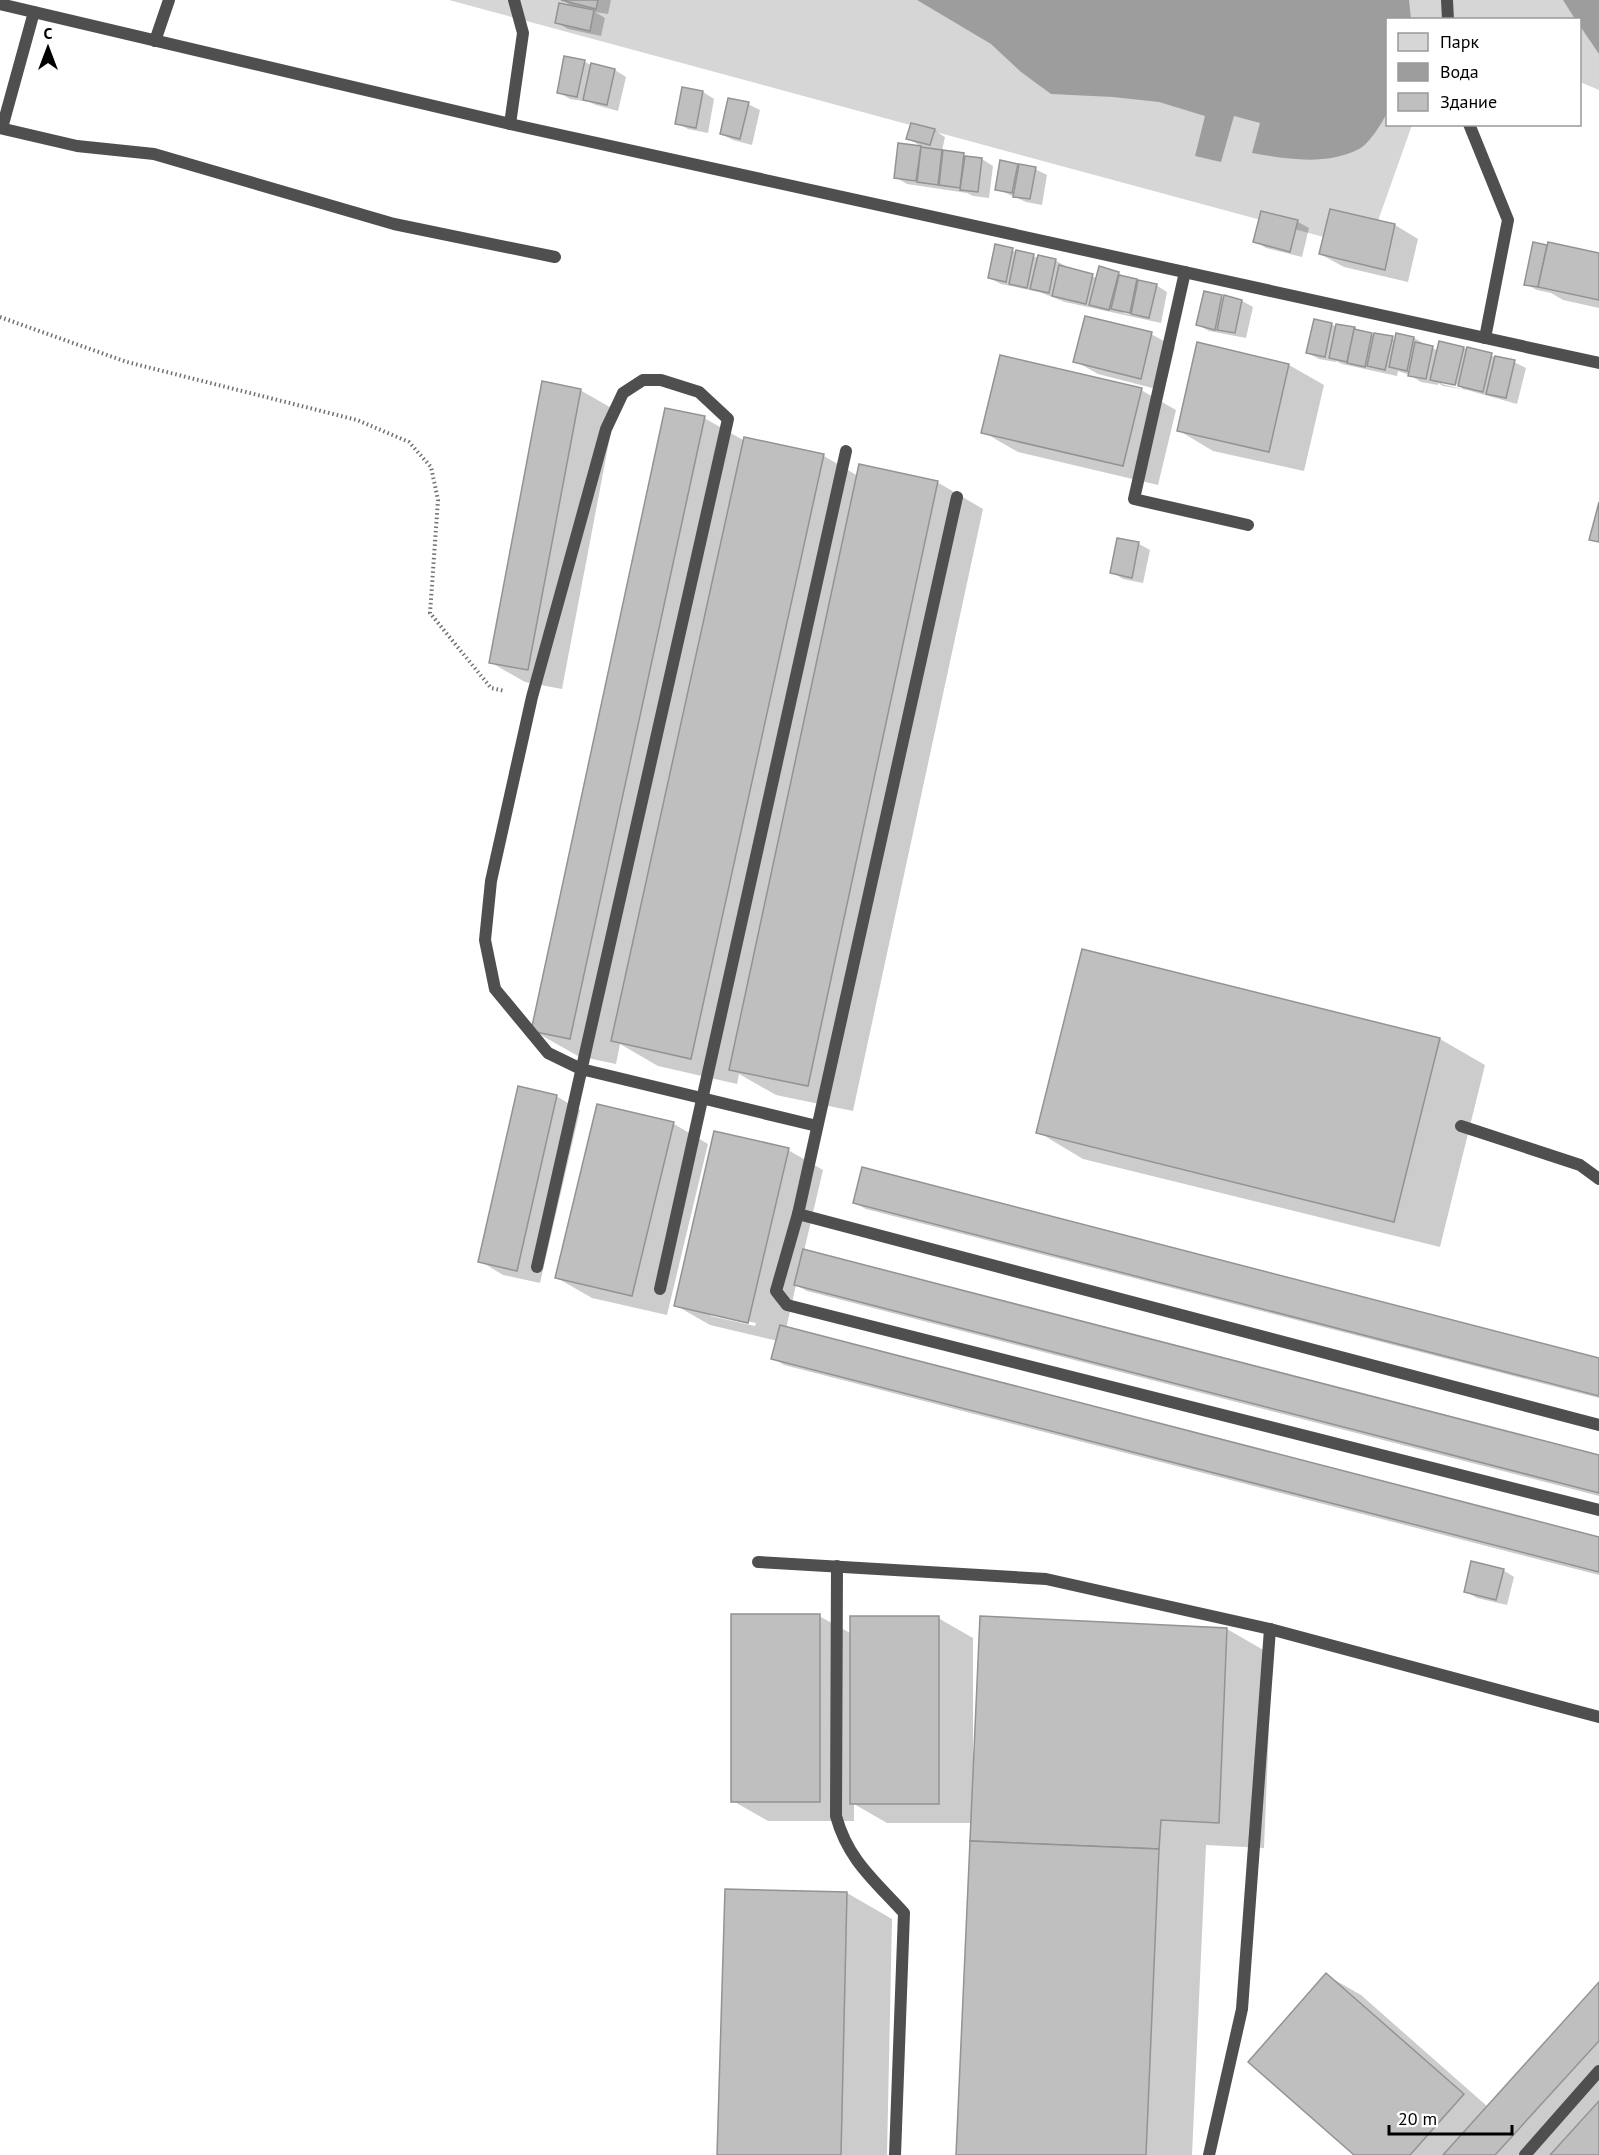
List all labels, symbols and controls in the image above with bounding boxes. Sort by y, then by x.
north arrow [18,18,78,78]
legend [1386,18,1581,126]
text: С [44,23,53,43]
text: Парк [1440,30,1480,53]
text: Вода [1440,60,1479,83]
text: Здание [1440,90,1497,113]
scale bar [1389,2098,1512,2136]
text: 20 m [1398,2107,1437,2130]

